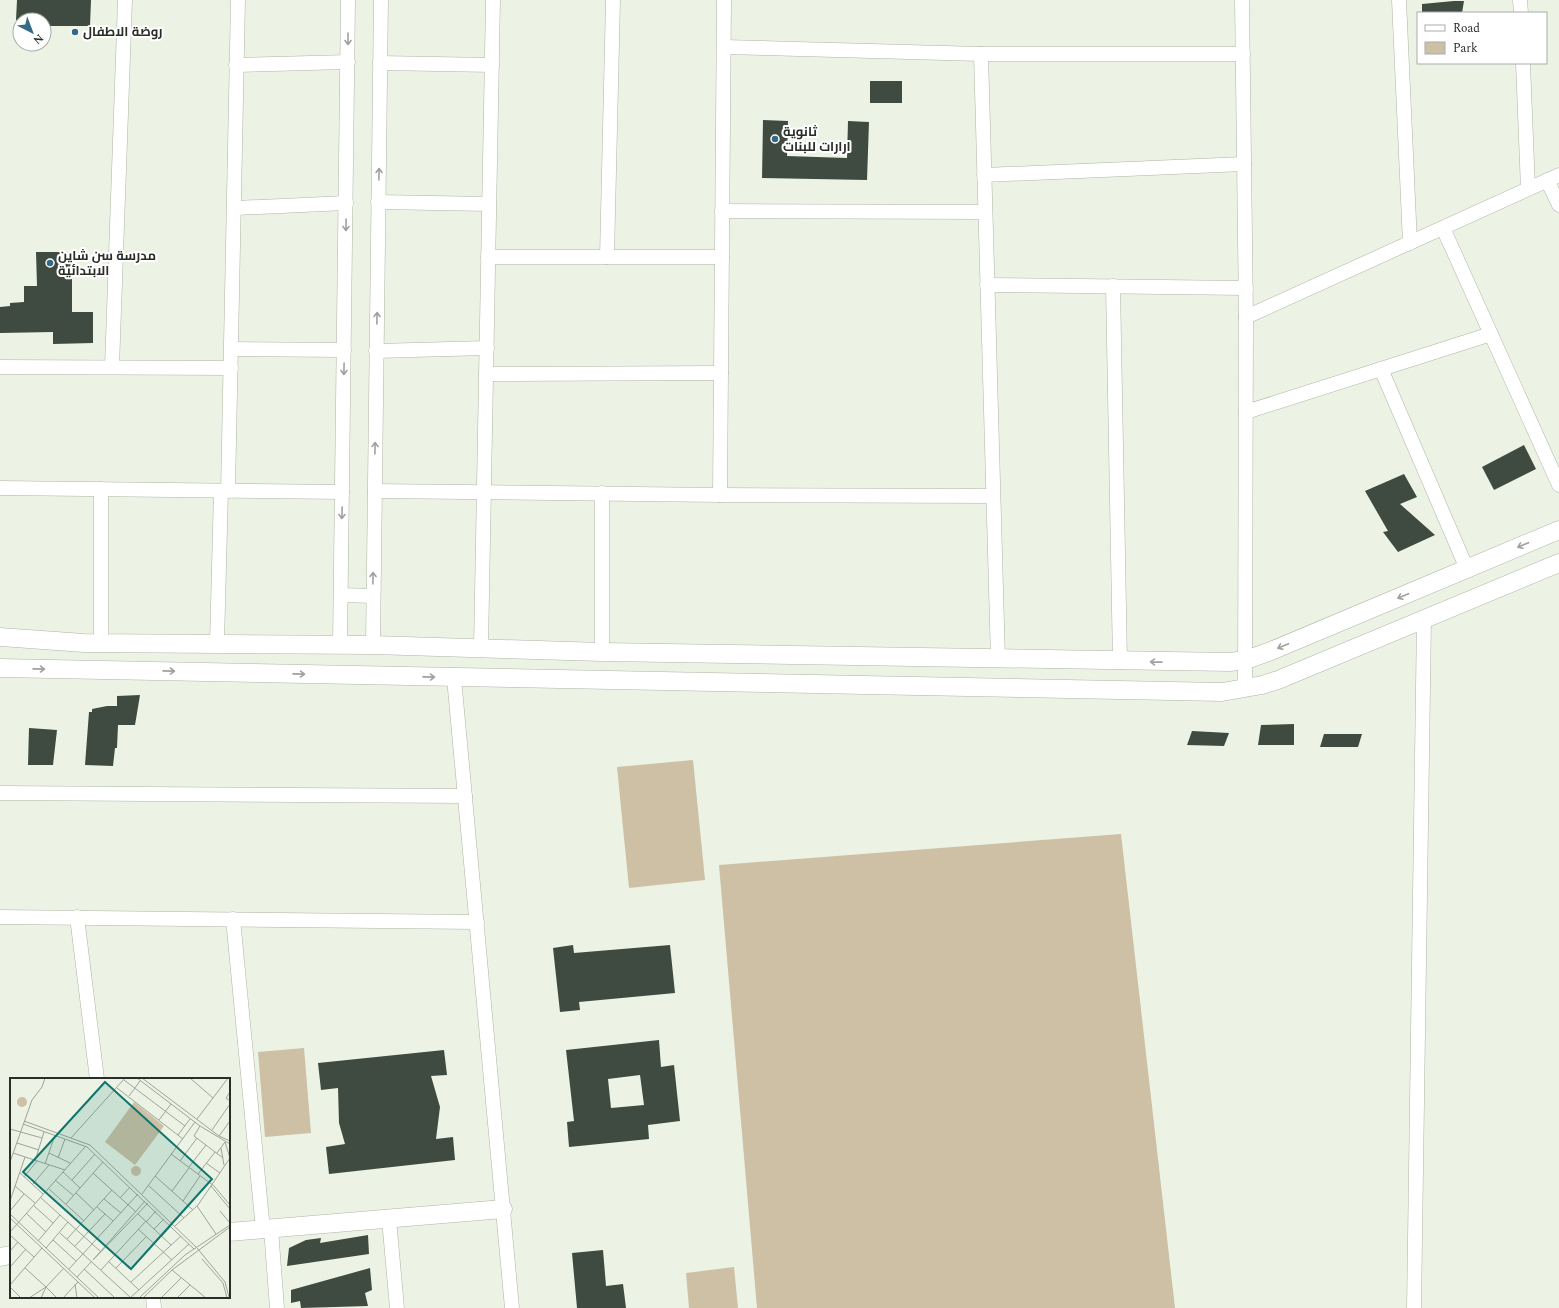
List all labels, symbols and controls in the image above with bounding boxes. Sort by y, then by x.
north arrow [12,12,52,52]
legend [1417,12,1547,64]
text: Road [1453,19,1480,38]
place label: روضة الاطفال [83,22,162,42]
marker: روضة الاطفال [70,27,80,37]
text: N [29,30,47,48]
one-way arrow [344,32,352,45]
text: Park [1453,39,1478,58]
place label: ثانوية ارارات للبنات [783,122,851,157]
marker: ثانوية ارارات للبنات [770,134,780,144]
one-way arrow [375,168,382,181]
one-way arrow [342,218,350,231]
place label: مدرسة سن شاين الابتدائية [58,246,156,281]
marker: مدرسة سن شاين الابتدائية [45,258,55,268]
one-way arrow [373,312,381,325]
one-way arrow [340,362,348,375]
one-way arrow [371,442,379,455]
one-way arrow [338,506,346,519]
one-way arrow [1517,542,1529,550]
one-way arrow [370,572,377,585]
one-way arrow [1398,592,1410,600]
one-way arrow [1278,643,1290,651]
one-way arrow [1150,658,1163,666]
one-way arrow [32,665,45,673]
one-way arrow [162,668,175,675]
one-way arrow [292,670,305,678]
one-way arrow [422,673,435,681]
inset map [10,1078,230,1298]

